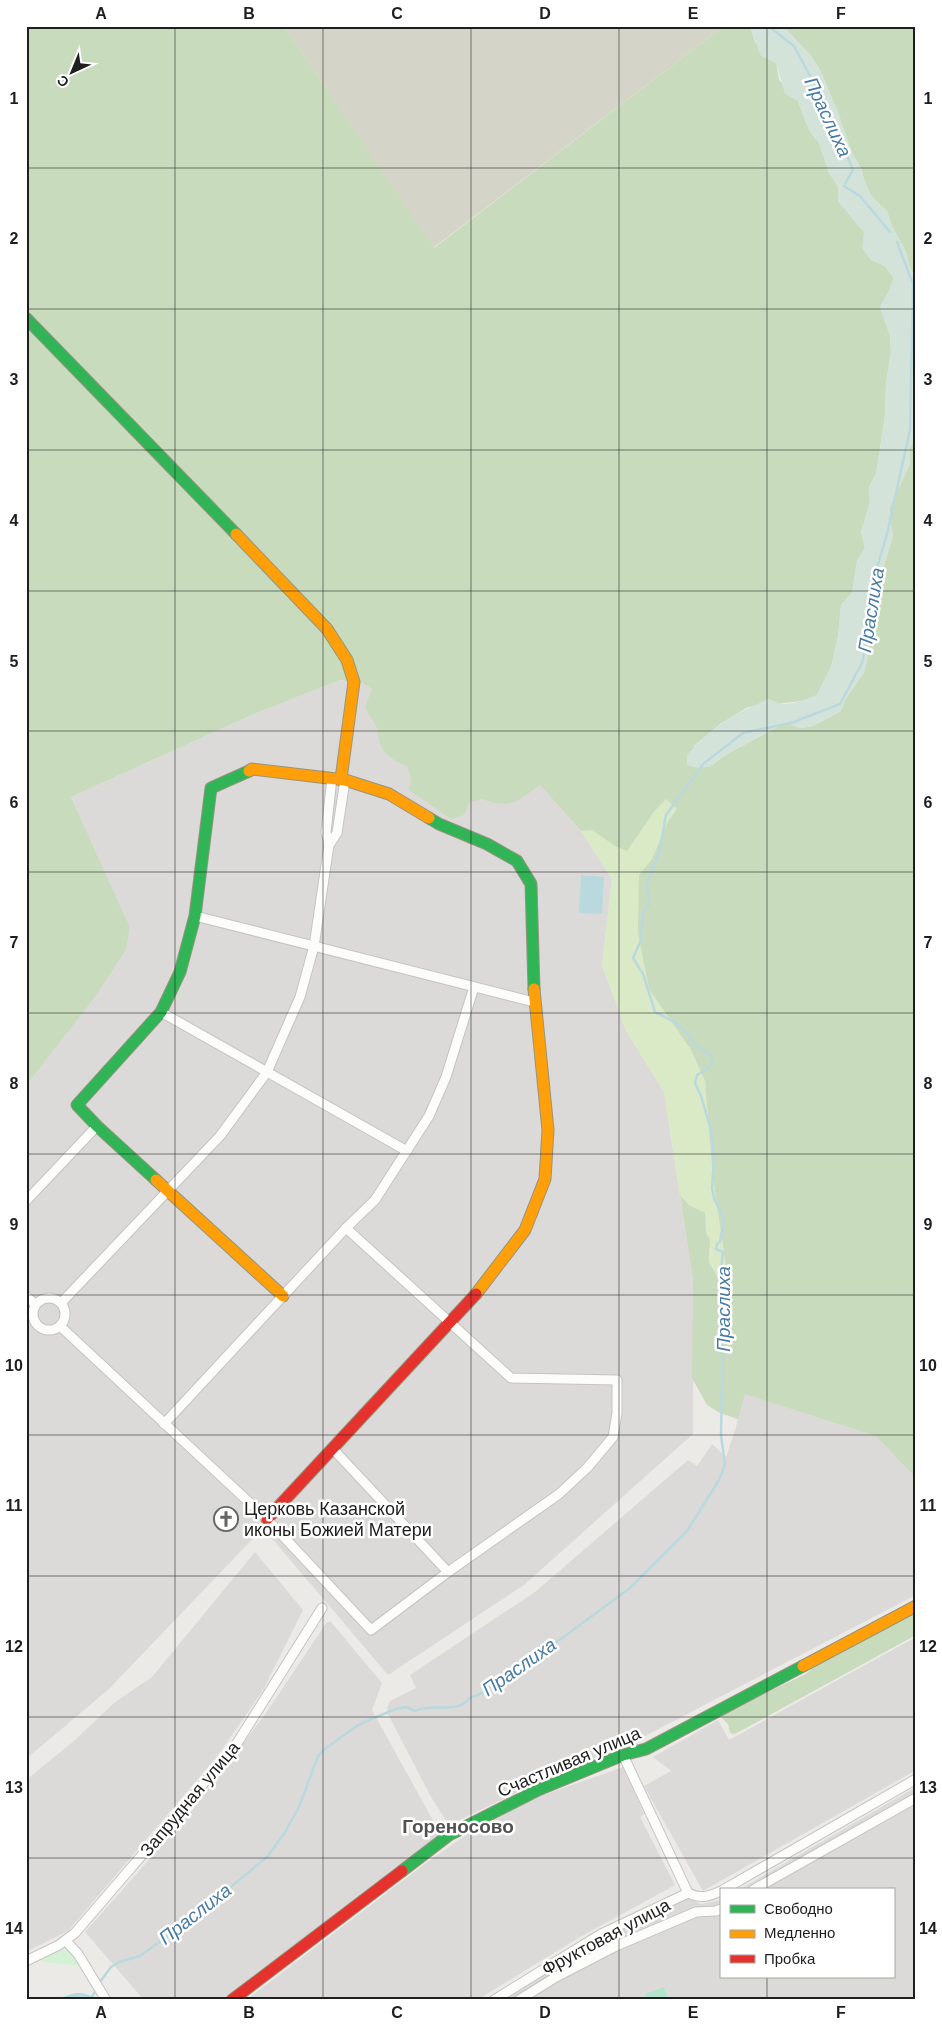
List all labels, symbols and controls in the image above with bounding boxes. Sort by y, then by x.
text: A [95,5,107,22]
text: B [243,5,255,22]
text: C [391,5,403,22]
text: D [539,5,551,22]
text: E [688,5,699,22]
text: F [836,5,846,22]
north arrow [48,48,98,98]
text: С [54,72,72,91]
water label: Праслиха [800,74,856,160]
text: 1 [10,90,19,107]
text: 1 [924,90,933,107]
text: 2 [10,230,19,247]
text: 2 [924,230,933,247]
text: 3 [10,371,19,388]
text: 3 [924,371,933,388]
text: 4 [10,512,19,529]
text: 4 [924,512,933,529]
water label: Праслиха [854,566,888,654]
text: 5 [10,653,19,670]
text: 5 [924,653,933,670]
text: 6 [10,794,19,811]
text: 6 [924,794,933,811]
text: 7 [10,934,19,951]
text: 7 [924,934,933,951]
text: 8 [10,1075,19,1092]
text: 8 [924,1075,933,1092]
text: 9 [10,1216,19,1233]
text: 9 [924,1216,933,1233]
water label: Праслиха [713,1266,734,1352]
text: 10 [5,1357,23,1374]
text: 10 [919,1357,937,1374]
text: 11 [6,1497,23,1514]
text: 11 [920,1497,937,1514]
place label: Церковь Казанской иконы Божией Матери [244,1499,432,1540]
church icon: Церковь Казанской иконы Божией Матери [213,1506,239,1532]
water label: Праслиха [478,1634,560,1700]
text: 12 [5,1638,23,1655]
text: 12 [919,1638,937,1655]
street label: Счастливая улица [495,1722,644,1801]
street label: Запрудная улица [136,1737,244,1860]
text: 13 [5,1779,23,1796]
text: 13 [919,1779,937,1796]
district label: Гореносово [402,1816,514,1837]
water label: Праслиха [155,1879,235,1949]
legend [720,1888,894,1978]
street label: Фруктовая улица [539,1894,674,1979]
text: Свободно [764,1900,833,1917]
text: 14 [5,1920,23,1937]
text: 14 [919,1920,937,1937]
text: Медленно [764,1924,835,1941]
text: Пробка [764,1950,816,1967]
text: A [95,2004,107,2021]
text: B [243,2004,255,2021]
text: C [391,2004,403,2021]
text: D [539,2004,551,2021]
text: E [688,2004,699,2021]
text: F [836,2004,846,2021]

